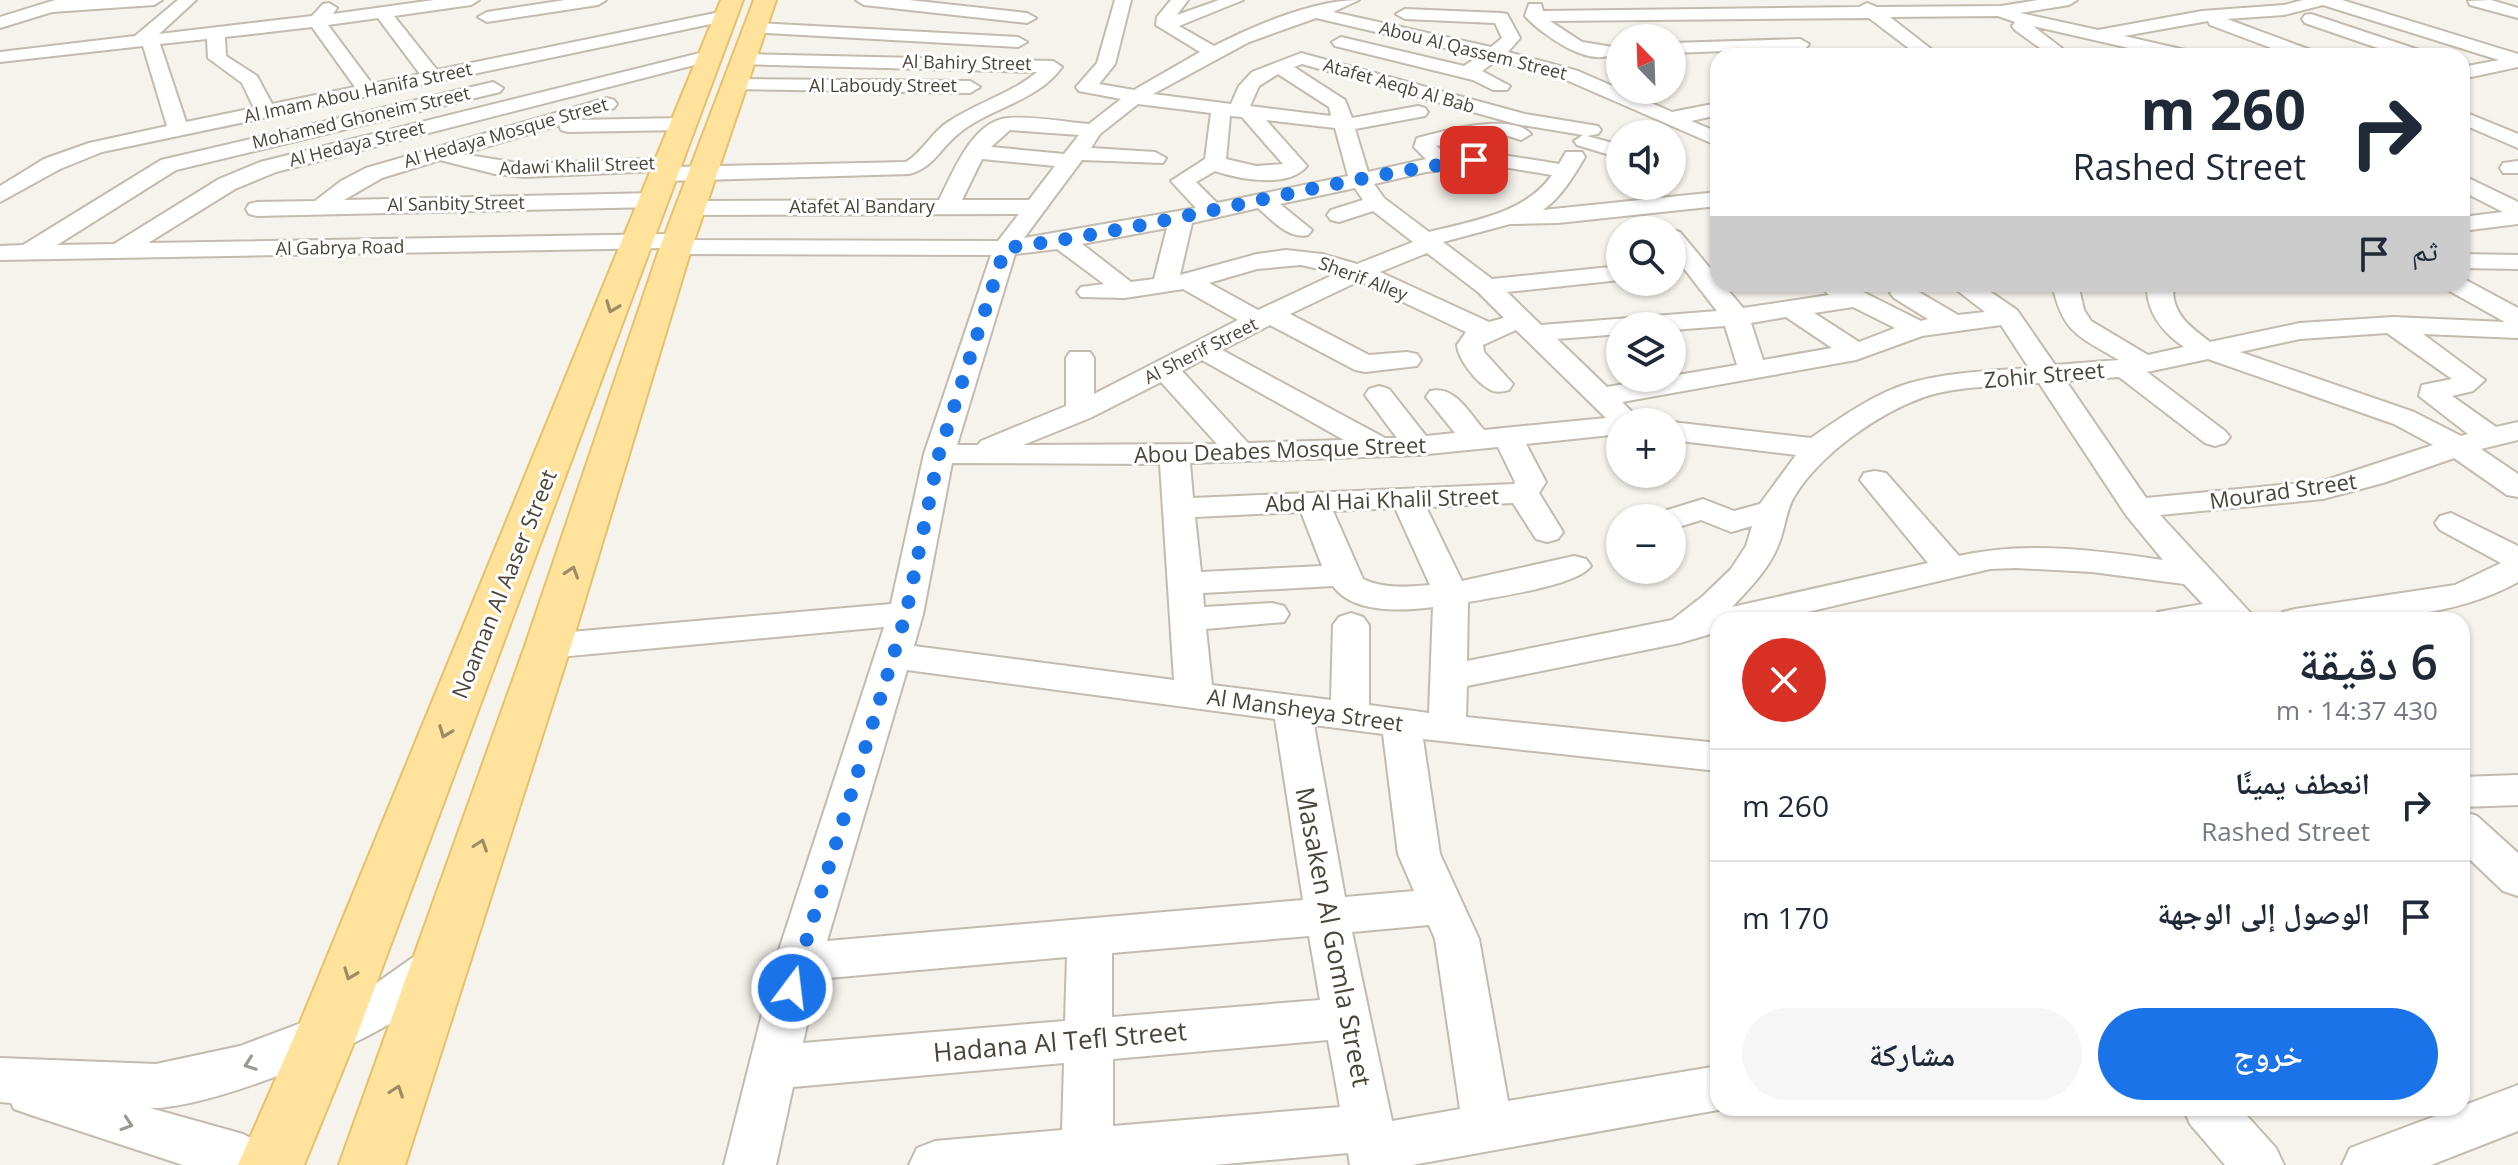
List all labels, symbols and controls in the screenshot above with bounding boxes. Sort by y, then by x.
street label: Abou Al Qassem Street [1377,15,1569,85]
north arrow [1606,24,1686,104]
map controls [1606,24,1686,584]
street label: Al Bahiry Street [902,49,1032,75]
street label: Atafet Aeqb Al Bab [1321,52,1478,118]
street label: Al Imam Abou Hanifa Street [242,56,474,128]
text: 260 m [2140,70,2306,146]
street label: Al Laboudy Street [809,73,957,97]
street label: Mohamed Ghoneim Street [250,80,472,154]
icon: right [2334,80,2438,184]
street label: Al Hedaya Mosque Street [401,91,611,173]
street label: Al Hedaya Street [286,115,427,171]
button: sound [1606,120,1686,200]
pin [1440,126,1508,194]
icon: arrive [1452,138,1496,182]
text: Rashed Street [2072,142,2306,191]
street label: Adawi Khalil Street [498,150,655,180]
street label: Al Sanbity Street [387,190,525,216]
street label: Atafet Al Bandary [789,194,936,218]
button: search [1606,216,1686,296]
text: ثم [2412,229,2438,270]
icon: arrive [2352,232,2396,276]
street label: Al Gabrya Road [275,234,405,260]
street label: Sherif Alley [1316,250,1412,306]
one-way arrow [605,299,622,313]
street label: Al Sherif Street [1140,311,1261,389]
button: layers [1606,312,1686,392]
street label: Zohir Street [1982,354,2106,394]
button: + [1606,408,1686,488]
street label: Abou Deabes Mosque Street [1133,429,1427,469]
street label: Noaman Al Aaser Street [443,465,563,702]
street label: Mourad Street [2207,465,2359,515]
street label: Abd Al Hai Khalil Street [1264,480,1500,518]
button: − [1606,504,1686,584]
one-way arrow [563,565,579,579]
text: 6 دقيقة [2298,629,2438,694]
button: close [1742,638,1826,722]
street label: Al Mansheya Street [1205,680,1405,738]
text: 430 m · 14:37 [2276,692,2438,728]
one-way arrow [438,724,455,738]
text: انعطف يمينًا [2235,762,2370,803]
icon: right [2394,783,2438,827]
street label: Masaken Al Gomla Street [1287,784,1381,1090]
text: 260 m [1742,785,1829,826]
text: Rashed Street [2201,813,2370,849]
one-way arrow [471,839,487,853]
text: الوصول إلى الوجهة [2157,892,2370,933]
icon: arrive [2394,895,2438,939]
text: 170 m [1742,897,1829,938]
position arrow [750,946,834,1030]
one-way arrow [343,966,360,980]
button: مشاركة [1742,1008,2082,1100]
button: خروج [2098,1008,2438,1100]
street label: Hadana Al Tefl Street [932,1012,1188,1070]
one-way arrow [244,1054,258,1071]
one-way arrow [388,1085,404,1099]
one-way arrow [120,1115,134,1131]

